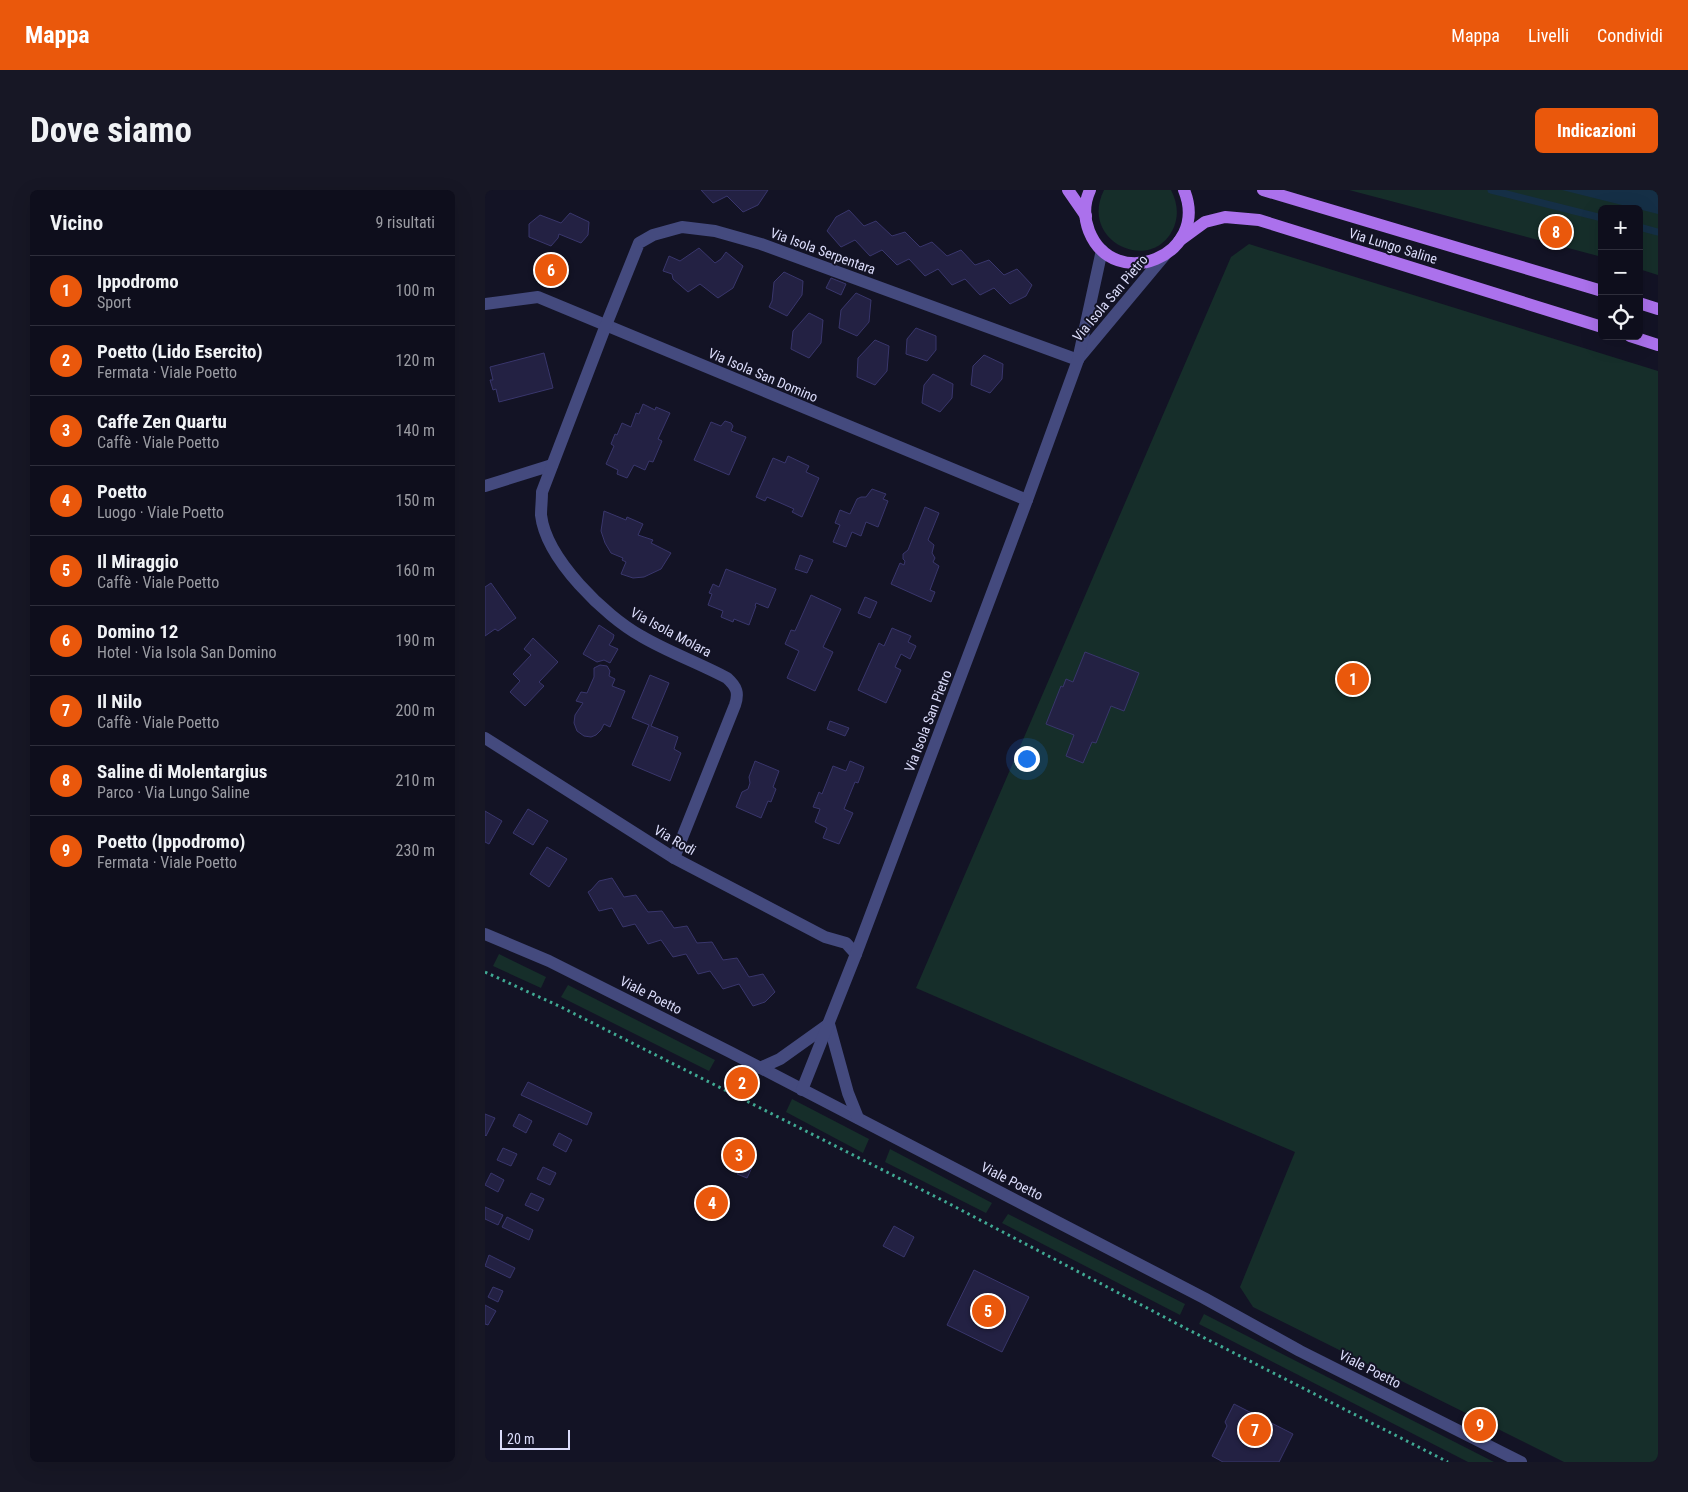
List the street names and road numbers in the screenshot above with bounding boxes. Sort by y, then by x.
street label: Via Isola Serpentara [768,225,878,277]
street label: Via Lungo Saline [1347,225,1440,267]
street label: Via Isola San Pietro [1069,252,1151,344]
street label: Via Isola San Domino [706,345,820,405]
street label: Via Isola Molara [628,604,714,660]
street label: Via Isola San Pietro [901,668,955,774]
street label: Via Rodi [651,822,699,858]
street label: Viale Poetto [617,973,685,1017]
street label: Viale Poetto [978,1159,1046,1203]
street label: Viale Poetto [1336,1347,1404,1391]

